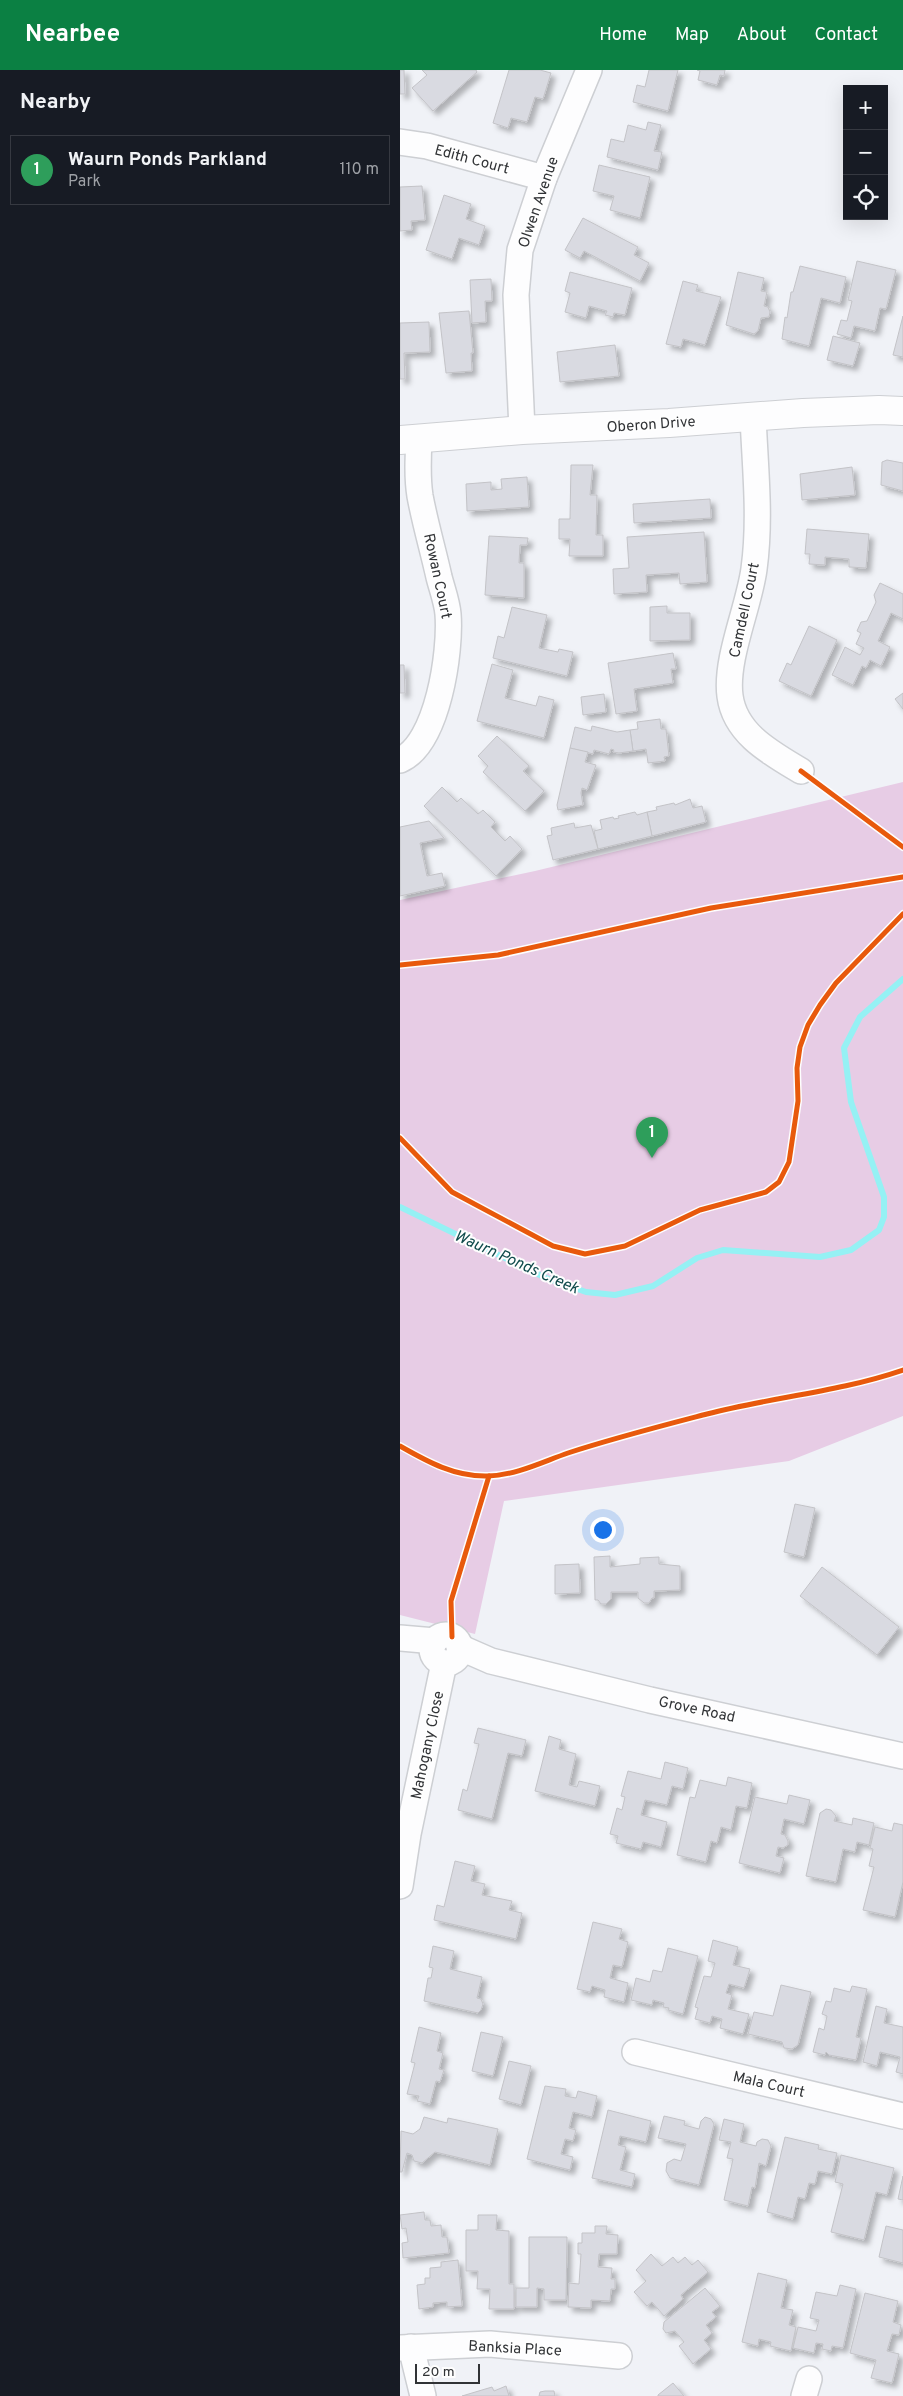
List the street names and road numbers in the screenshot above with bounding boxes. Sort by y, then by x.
street label: Edith Court [432,141,511,180]
street label: Olwen Avenue [515,154,564,251]
street label: Oberon Drive [606,413,696,438]
street label: Rowan Court [418,532,455,621]
street label: Camdell Court [726,561,765,660]
street label: Mahogany Close [408,1689,449,1801]
street label: Grove Road [657,1693,737,1728]
street label: Mala Court [731,2068,807,2103]
street label: Banksia Place [468,2338,562,2361]

